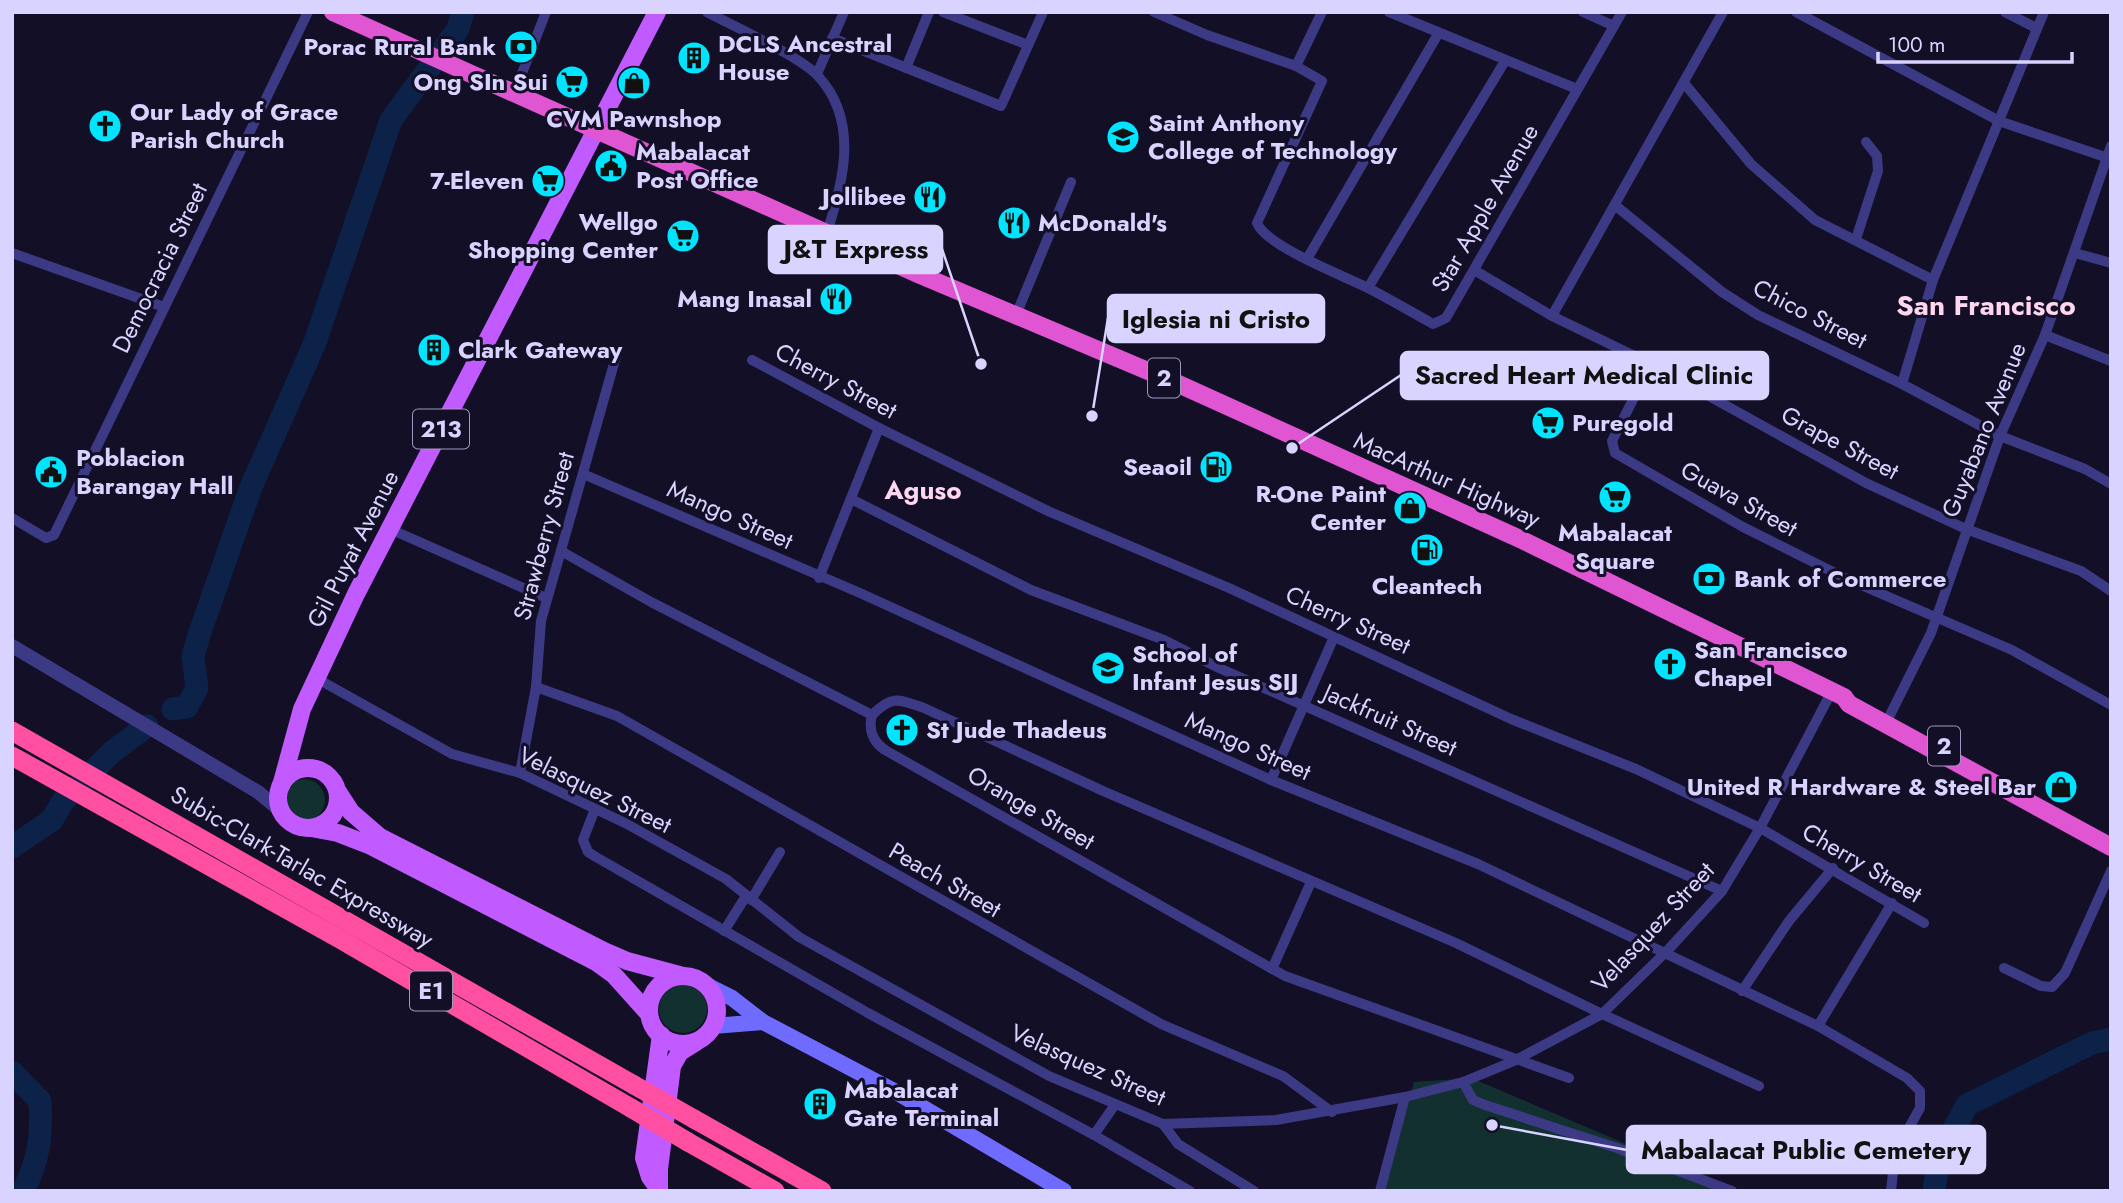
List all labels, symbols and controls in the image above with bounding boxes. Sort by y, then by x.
scale bar [1878,21,2072,65]
place label: DCLS Ancestral House [718,26,892,89]
bank icon: Porac Rural Bank [502,28,540,66]
place label: Porac Rural Bank [303,29,496,64]
text: 100 m [1888,30,1945,60]
building icon: DCLS Ancestral House [675,39,713,77]
supermarket icon: Ong SIn Sui [553,63,591,101]
place label: Ong SIn Sui [414,64,548,99]
shop icon: CVM Pawnshop [615,64,653,102]
place label: Our Lady of Grace Parish Church [130,94,338,157]
place label: CVM Pawnshop [546,101,722,136]
place label: Saint Anthony College of Technology [1148,105,1397,168]
church icon: Our Lady of Grace Parish Church [86,107,124,145]
street label: Star Apple Avenue [1422,117,1547,298]
school or university icon: Saint Anthony College of Technology [1104,118,1142,156]
place label: Mabalacat Post Office [636,134,759,197]
public building icon: Mabalacat Post Office [592,147,630,185]
supermarket icon: 7-Eleven [529,162,567,200]
place label: 7-Eleven [430,163,524,198]
street label: Democracia Street [103,177,216,359]
restaurant icon: Jollibee [911,178,949,216]
place label: Jollibee [818,179,906,214]
place label: Wellgo Shopping Center [468,204,658,267]
restaurant icon: McDonald's [995,204,1033,242]
place label: McDonald's [1038,205,1167,240]
supermarket icon: Wellgo Shopping Center [664,217,702,255]
callout: J&T Express [769,226,942,273]
text: J&T Express [779,230,929,268]
street label: Chico Street [1747,270,1874,357]
restaurant icon: Mang Inasal [817,280,855,318]
place label: Mang Inasal [677,281,812,316]
district label: San Francisco [1896,285,2076,326]
callout: Iglesia ni Cristo [1108,295,1324,342]
text: Iglesia ni Cristo [1122,300,1310,338]
building icon: Clark Gateway [415,331,453,369]
place label: Clark Gateway [458,332,623,367]
street label: Cherry Street [769,334,904,427]
street label: Guyabano Avenue [1932,337,2035,523]
callout: Sacred Heart Medical Clinic [1401,352,1768,399]
text: Sacred Heart Medical Clinic [1415,356,1753,394]
road number: 2 [1148,358,1180,398]
street label: Grape Street [1775,397,1906,488]
supermarket icon: Puregold [1529,404,1567,442]
place label: Puregold [1572,405,1674,440]
road number: 213 [413,410,469,448]
street label: MacArthur Highway [1348,423,1546,537]
place label: Poblacion Barangay Hall [76,440,233,503]
street label: Strawberry Street [504,447,583,624]
fuel station icon: Seaoil [1197,448,1235,486]
place label: Seaoil [1123,449,1192,484]
street label: Guava Street [1674,452,1804,545]
public building icon: Poblacion Barangay Hall [32,453,70,491]
street label: Gil Puyat Avenue [298,464,407,634]
street label: Mango Street [661,471,799,558]
district label: Aguso [883,471,962,509]
place label: R-One Paint Center [1255,476,1386,539]
supermarket icon: Mabalacat Square [1596,478,1634,516]
shop icon: R-One Paint Center [1391,489,1429,527]
place label: Mabalacat Square [1558,515,1672,578]
fuel station icon: Cleantech [1408,531,1446,569]
bank icon: Bank of Commerce [1690,560,1728,598]
place label: Bank of Commerce [1734,561,1947,596]
place label: Cleantech [1372,568,1482,603]
street label: Cherry Street [1280,576,1417,663]
place label: San Francisco Chapel [1694,632,1848,695]
place label: School of Infant Jesus SIJ [1132,636,1298,699]
church icon: San Francisco Chapel [1651,645,1689,683]
school or university icon: School of Infant Jesus SIJ [1089,649,1127,687]
street label: Jackfruit Street [1315,673,1463,765]
street label: Mango Street [1179,702,1317,789]
church icon: St Jude Thadeus [883,711,921,749]
place label: St Jude Thadeus [926,712,1107,747]
road number: 2 [1928,726,1960,766]
street label: Velasquez Street [513,737,678,842]
street label: Orange Street [961,757,1102,858]
shop icon: United R Hardware & Steel Bar [2042,768,2080,806]
place label: United R Hardware & Steel Bar [1687,769,2036,804]
street label: Subic-Clark-Tarlac Expressway [164,777,441,957]
street label: Cherry Street [1796,814,1929,911]
street label: Peach Street [882,833,1008,926]
street label: Velasquez Street [1583,854,1722,1000]
road number: E1 [410,972,452,1010]
street label: Velasquez Street [1005,1015,1172,1115]
place label: Mabalacat Gate Terminal [844,1072,999,1135]
building icon: Mabalacat Gate Terminal [801,1085,839,1123]
callout: Mabalacat Public Cemetery [1627,1126,1985,1173]
text: Mabalacat Public Cemetery [1641,1131,1972,1169]

